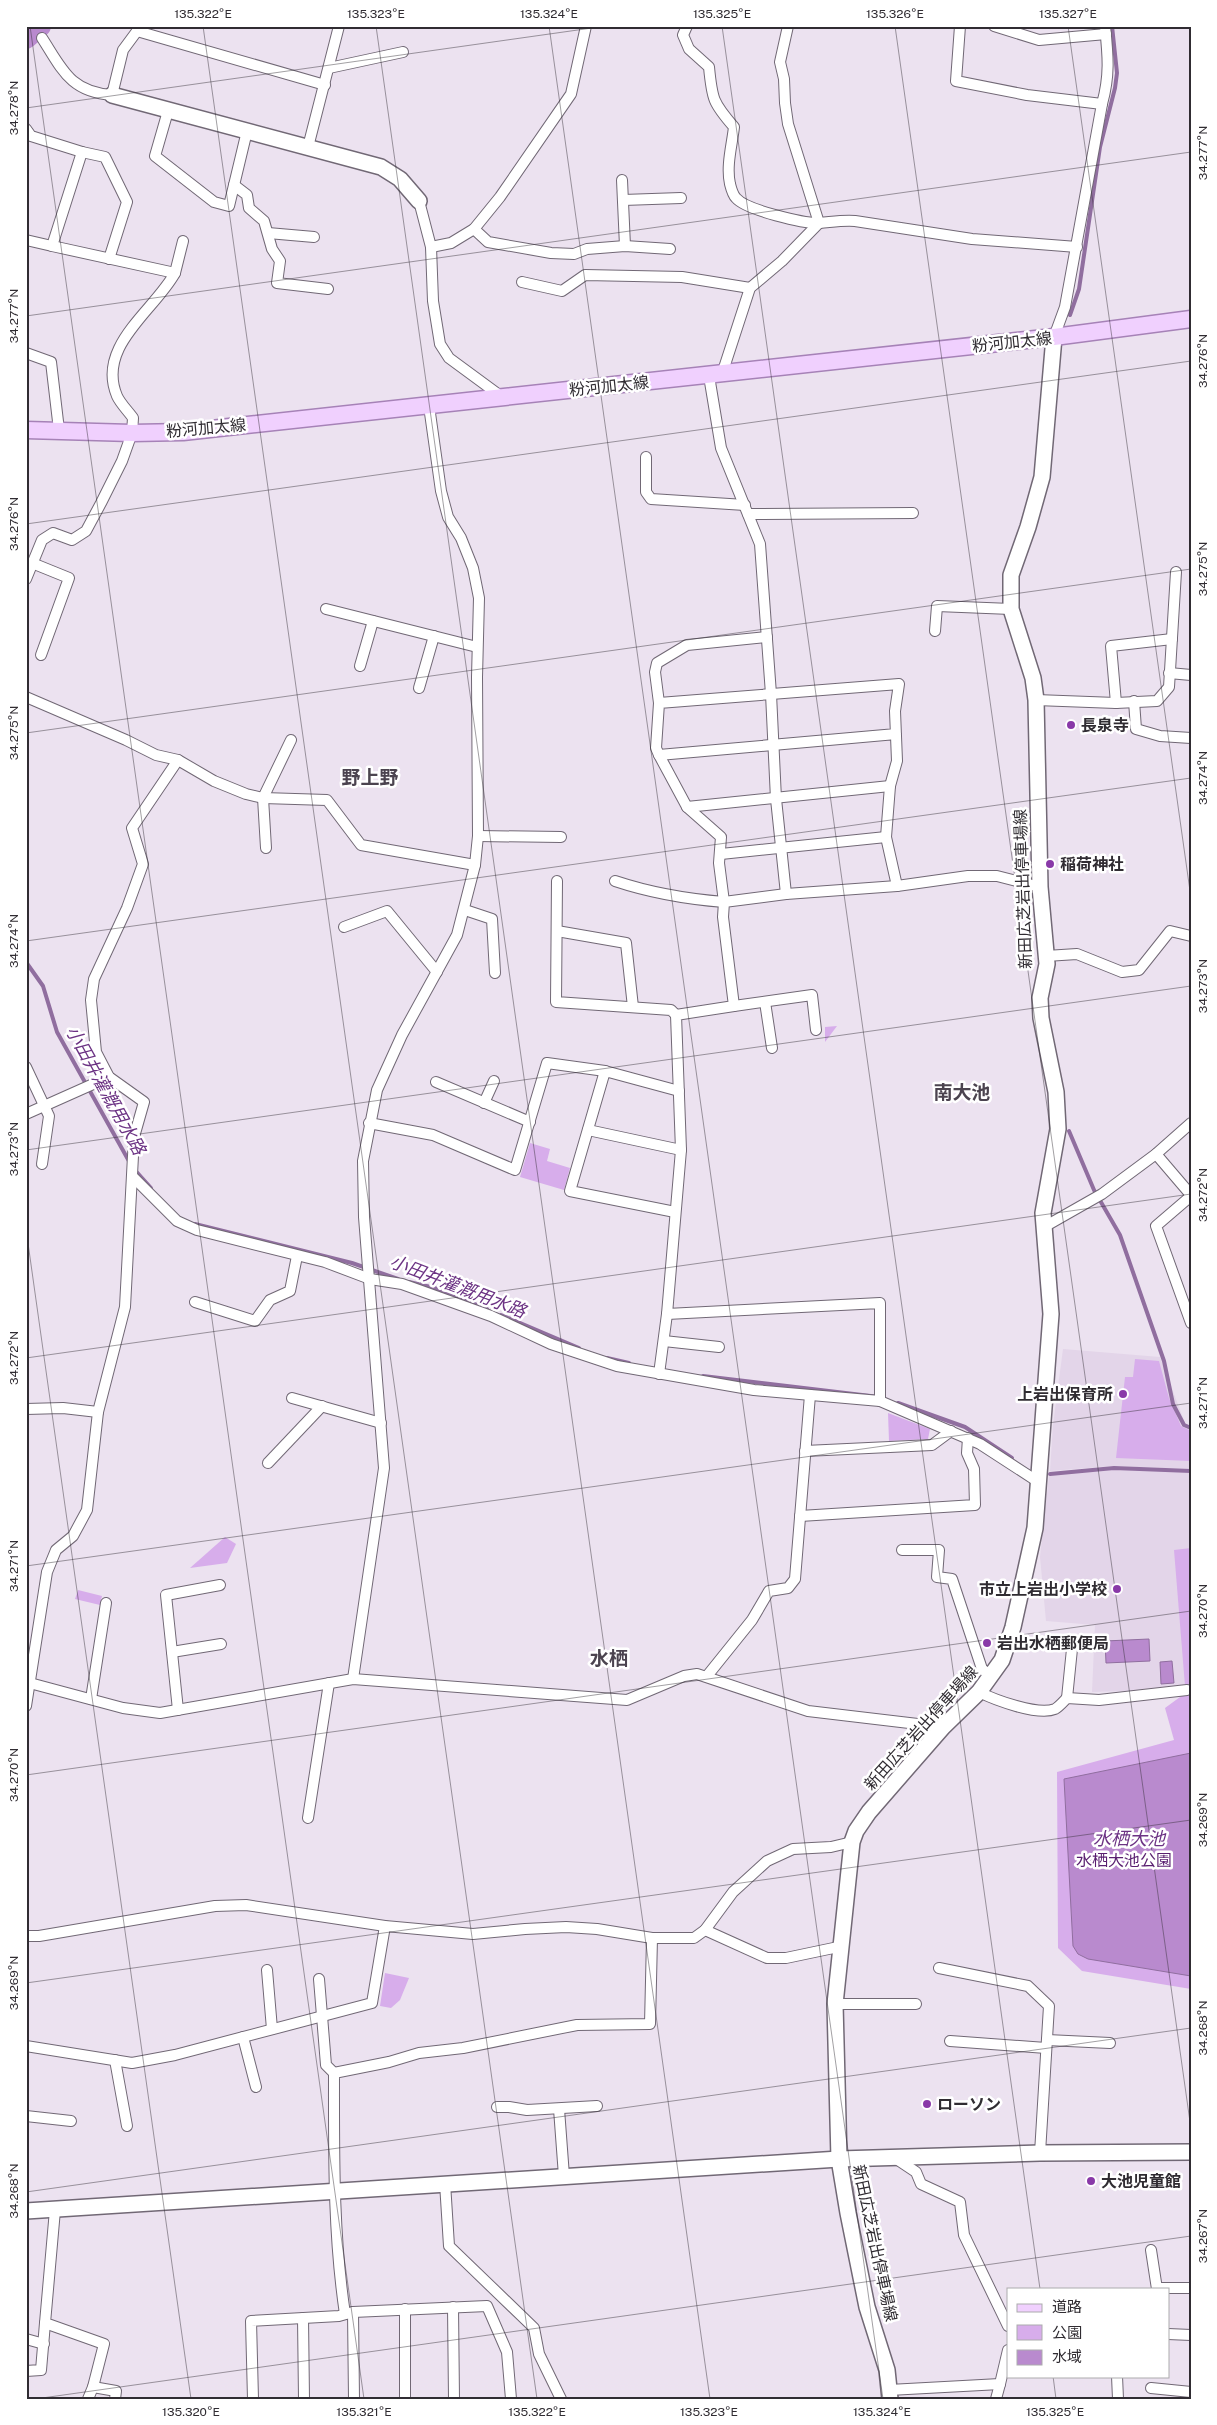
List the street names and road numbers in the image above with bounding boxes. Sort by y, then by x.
street label: 粉河加太線 [971,328,1053,356]
street label: 粉河加太線 [568,372,650,400]
street label: 粉河加太線 [165,415,247,441]
street label: 新田広芝岩出停車場線 [1011,809,1035,969]
street label: 新田広芝岩出停車場線 [860,1662,982,1794]
street label: 新田広芝岩出停車場線 [849,2163,901,2323]

